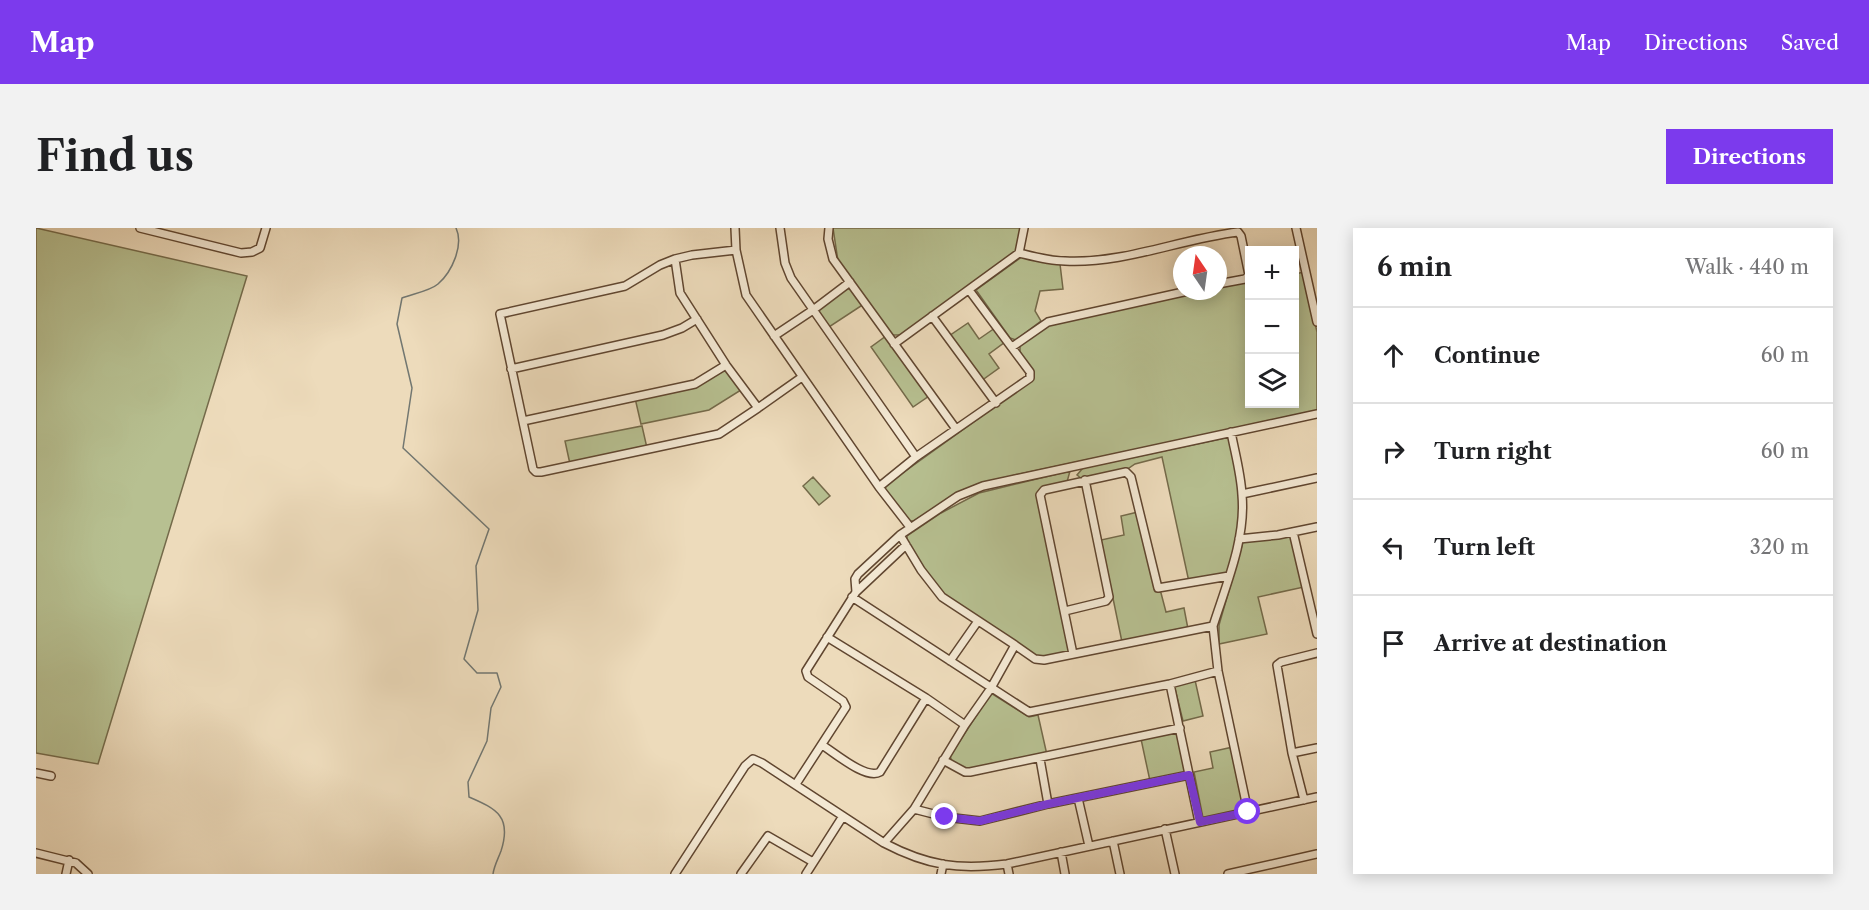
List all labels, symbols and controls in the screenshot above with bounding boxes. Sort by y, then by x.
text: Map [30,25,94,59]
text: Map [1566,30,1611,55]
text: Directions [1644,30,1748,55]
text: Saved [1781,30,1839,55]
button: Directions [1666,129,1833,184]
text: Find us [36,130,194,182]
north arrow [1173,246,1227,300]
map controls [1245,246,1299,408]
button: + [1245,246,1299,300]
text: 6 min [1377,251,1452,283]
text: Walk · 440 m [1685,255,1809,279]
button: − [1245,300,1299,354]
icon: ahead [1377,339,1410,372]
text: Continue [1434,342,1540,369]
text: 60 m [1761,343,1809,367]
button: layers [1245,354,1299,408]
icon: right [1377,435,1410,468]
text: Turn right [1434,438,1552,465]
text: 60 m [1761,439,1809,463]
icon: left [1377,531,1410,564]
text: Turn left [1434,534,1535,561]
text: 320 m [1750,535,1809,559]
icon: arrive [1377,627,1410,660]
text: Arrive at destination [1434,630,1667,657]
route start [1234,798,1260,824]
route end [931,803,957,829]

